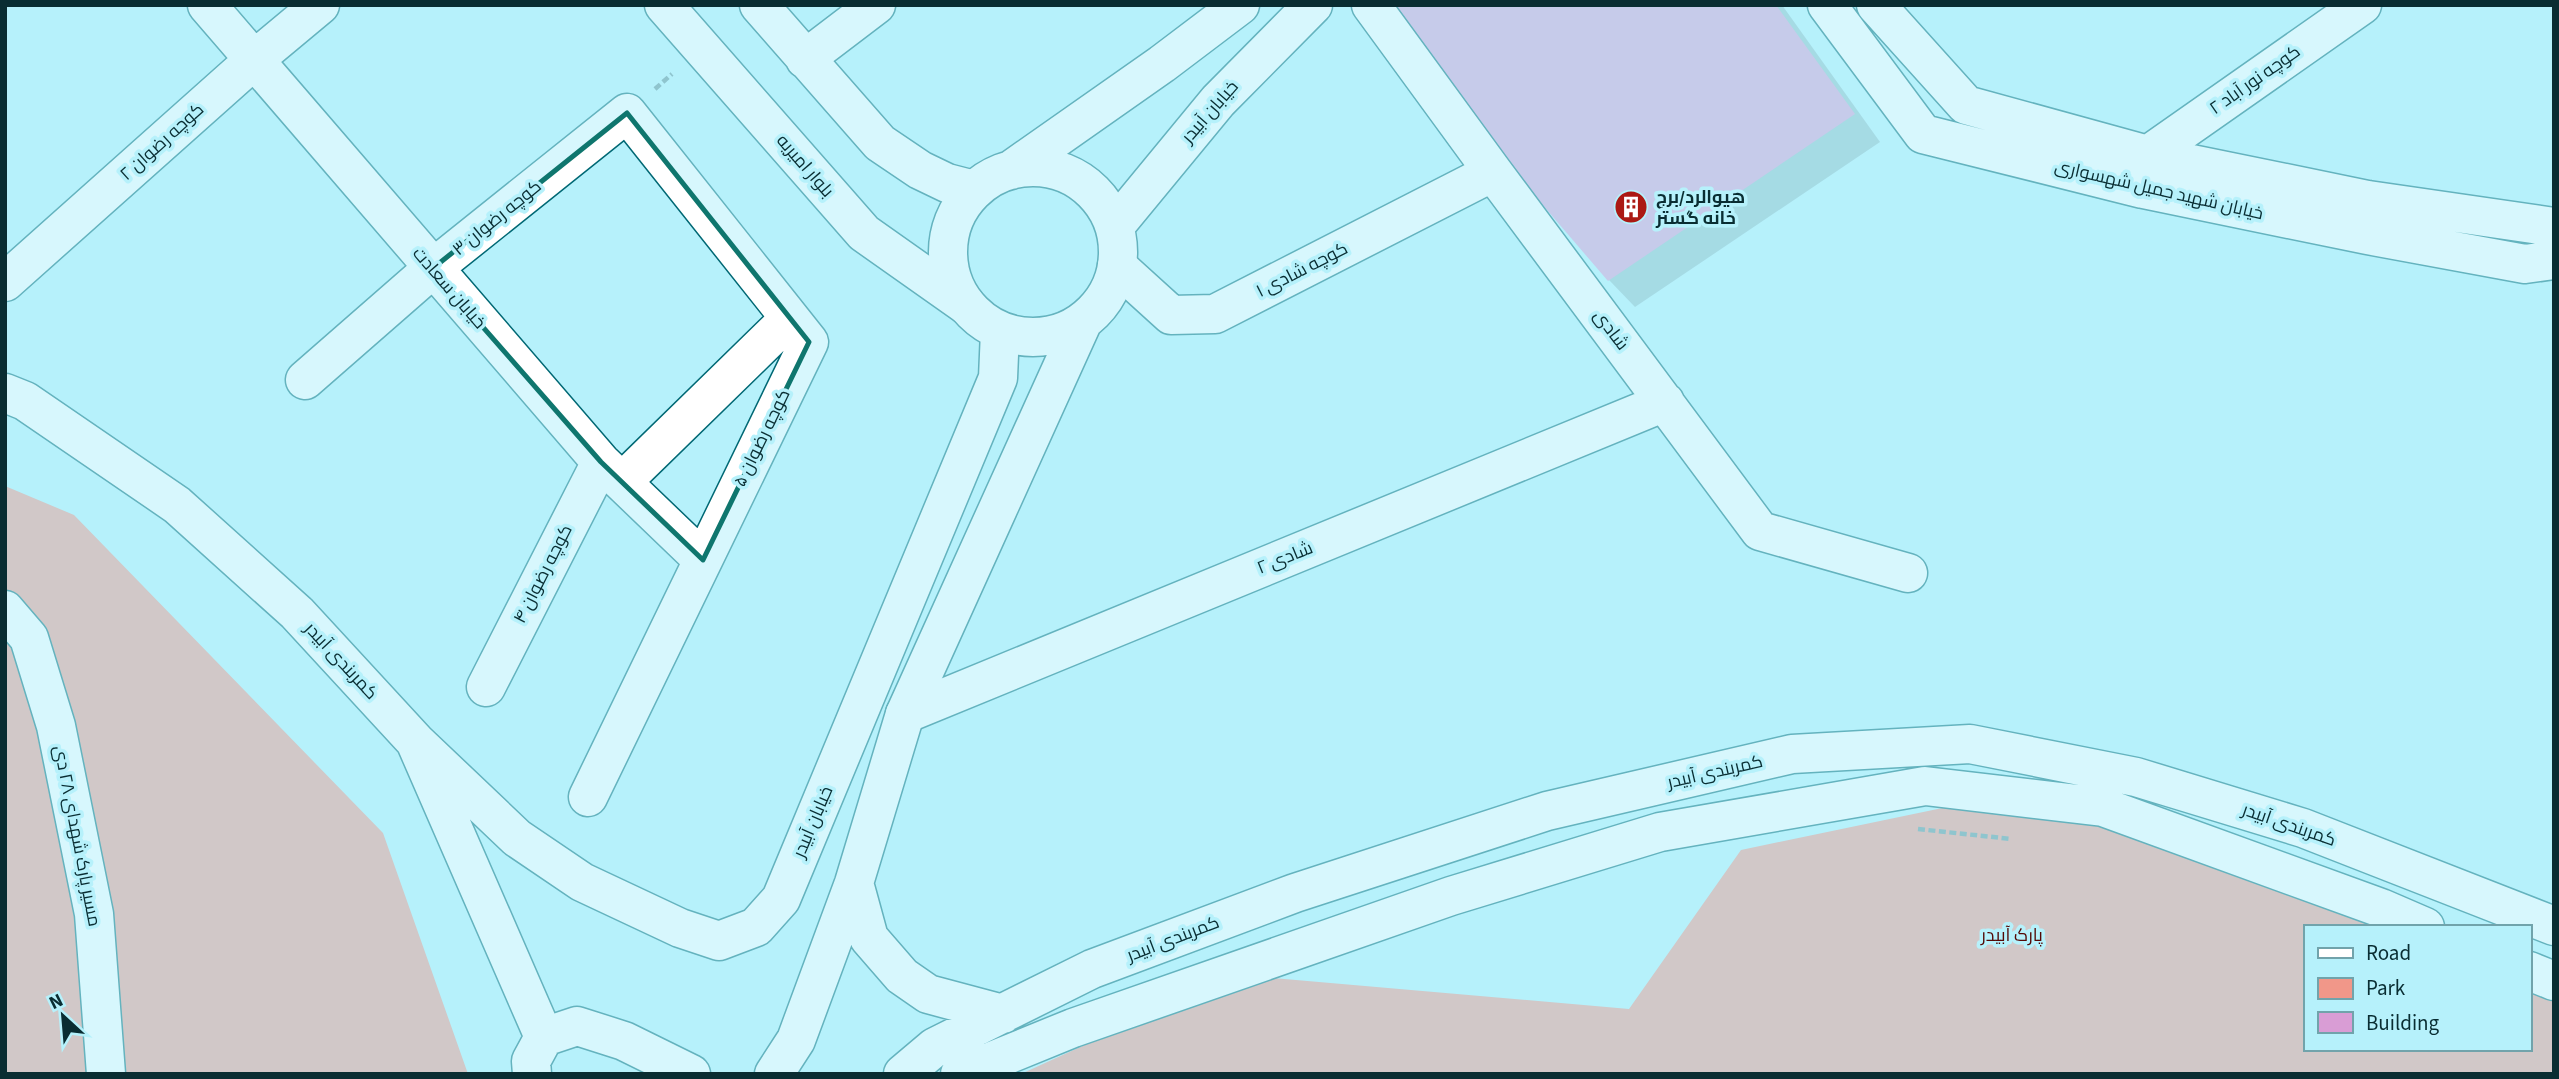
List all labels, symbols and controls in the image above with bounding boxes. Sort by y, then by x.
street label: کوچه نور آباد ۲ [2204,39,2306,121]
street label: خیابان آبیدر [1175,75,1244,149]
street label: کوچه رضوان ۲ [114,97,210,187]
street label: بلوار امیریه [771,129,839,203]
street label: خیابان شهید جمیل شهسواری [2052,154,2266,226]
street label: کوچه رضوان ۳ [447,174,547,262]
place label: هیوالرد/برج خانه گستر [1655,185,1745,231]
building icon: هیوالرد/برج خانه گستر [1612,188,1650,226]
street label: کوچه شادی ۱ [1252,236,1352,304]
street label: خیابان سعادت [406,242,492,334]
street label: شادی [1587,304,1635,356]
street label: کوچه رضوان ۵ [728,385,796,491]
street label: کوچه رضوان ۴ [507,520,579,628]
street label: شادی ۲ [1253,536,1317,580]
street label: کمربندی آبیدر [298,616,383,705]
street label: مسیر پارک شهدای ۲۸ دی [47,743,107,929]
street label: کمربندی آبیدر [1664,749,1765,795]
street label: خیابان آبیدر [786,782,839,863]
street label: کمربندی آبیدر [2238,797,2339,853]
street label: کمربندی آبیدر [1122,910,1223,969]
park label: پارک آبیدر [1980,923,2043,948]
legend [2304,925,2531,1051]
text: Road [2366,938,2411,968]
text: Park [2366,973,2406,1003]
north arrow [28,981,98,1051]
text: N [45,987,68,1017]
text: Building [2366,1008,2440,1038]

